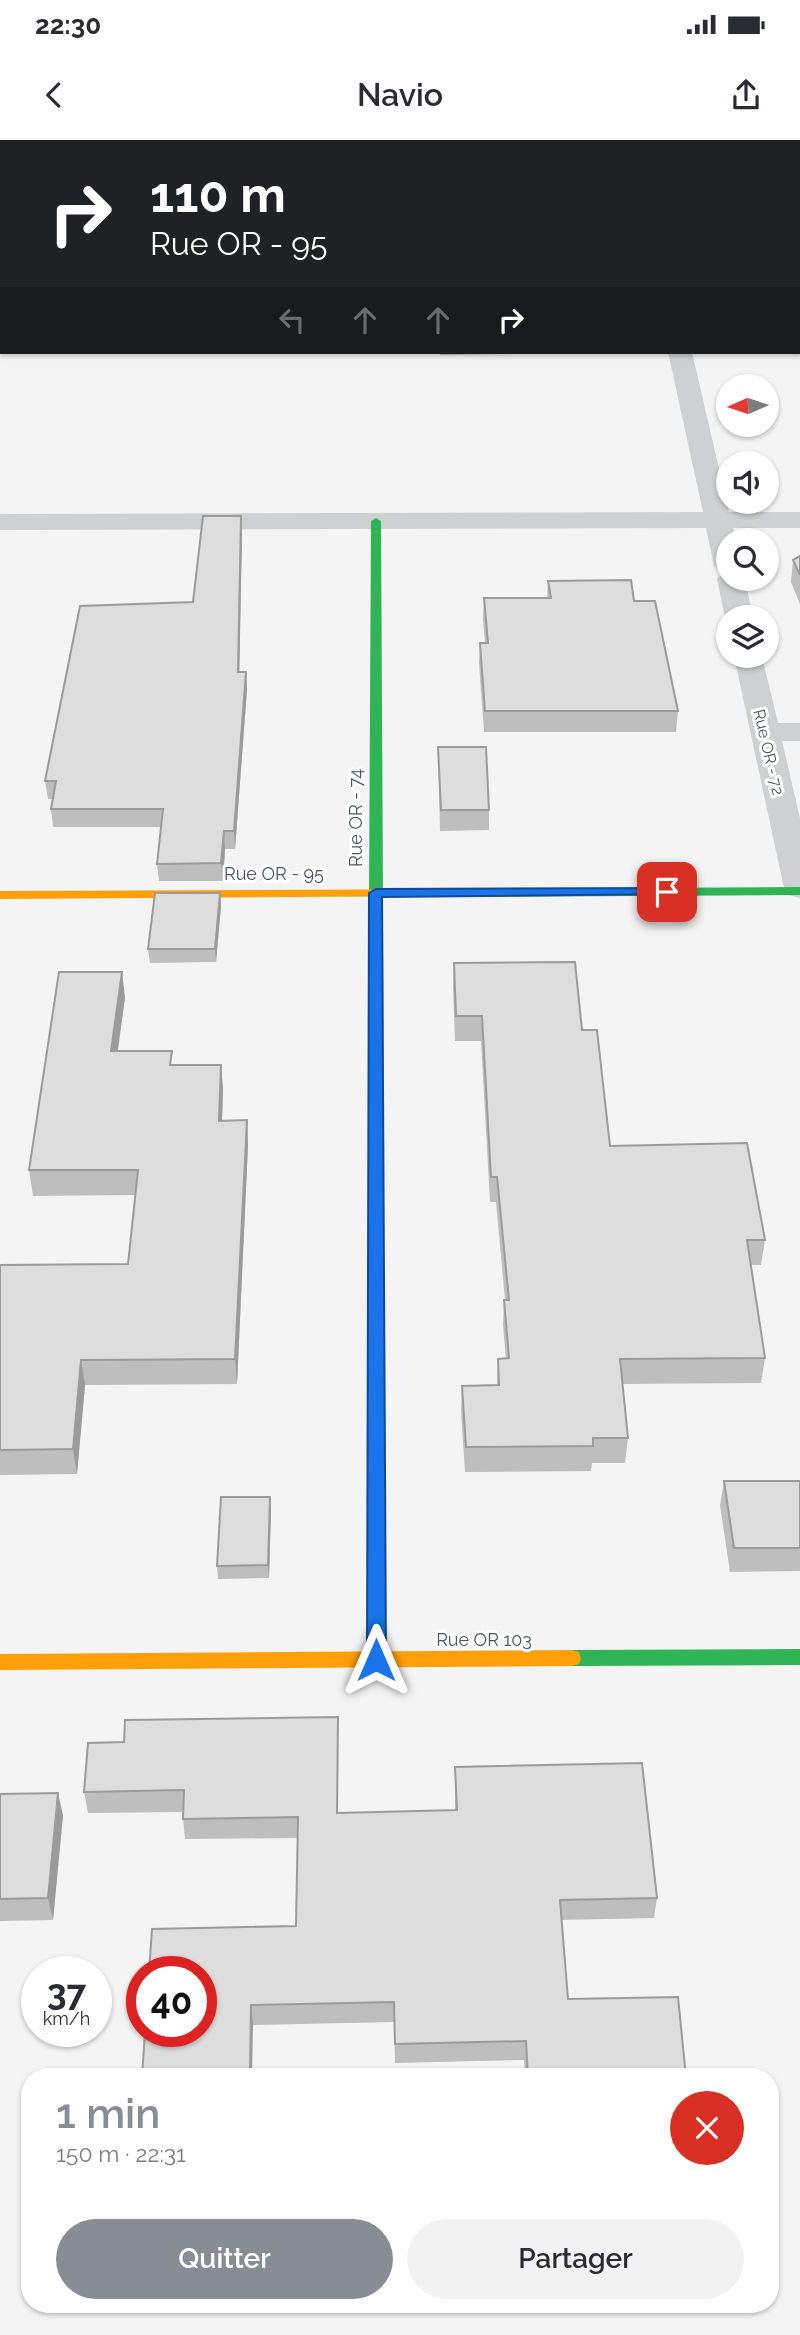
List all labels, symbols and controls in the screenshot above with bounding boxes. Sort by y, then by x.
text: 22:30 [35,10,101,40]
icon: back [35,76,73,114]
text: Navio [357,76,443,113]
icon: share [727,76,765,114]
text: 110 m [150,166,286,223]
icon: right [35,168,126,259]
text: Rue OR - 95 [150,225,328,262]
icon: left [273,301,311,339]
icon: ahead [346,301,384,339]
icon: ahead [419,301,457,339]
icon: right [492,301,530,339]
north arrow [716,374,779,438]
map controls [716,374,779,668]
button: sound [716,451,779,514]
button: search [716,528,779,591]
button: layers [716,605,779,668]
street label: Rue OR - 72 [749,707,788,797]
street label: Rue OR - 74 [345,769,366,867]
pin [637,862,697,922]
street label: Rue OR - 95 [224,863,324,884]
icon: arrive [648,873,686,911]
position arrow [339,1623,413,1697]
street label: Rue OR 103 [436,1629,532,1650]
speed limit sign: 40 [126,1956,217,2047]
text: 37 [47,1972,86,2013]
text: km/h [43,2008,90,2029]
text: 1 min [56,2089,160,2138]
button: close [670,2091,744,2165]
text: 150 m · 22:31 [56,2140,186,2167]
button: Quitter [56,2219,393,2299]
button: Partager [407,2219,744,2299]

